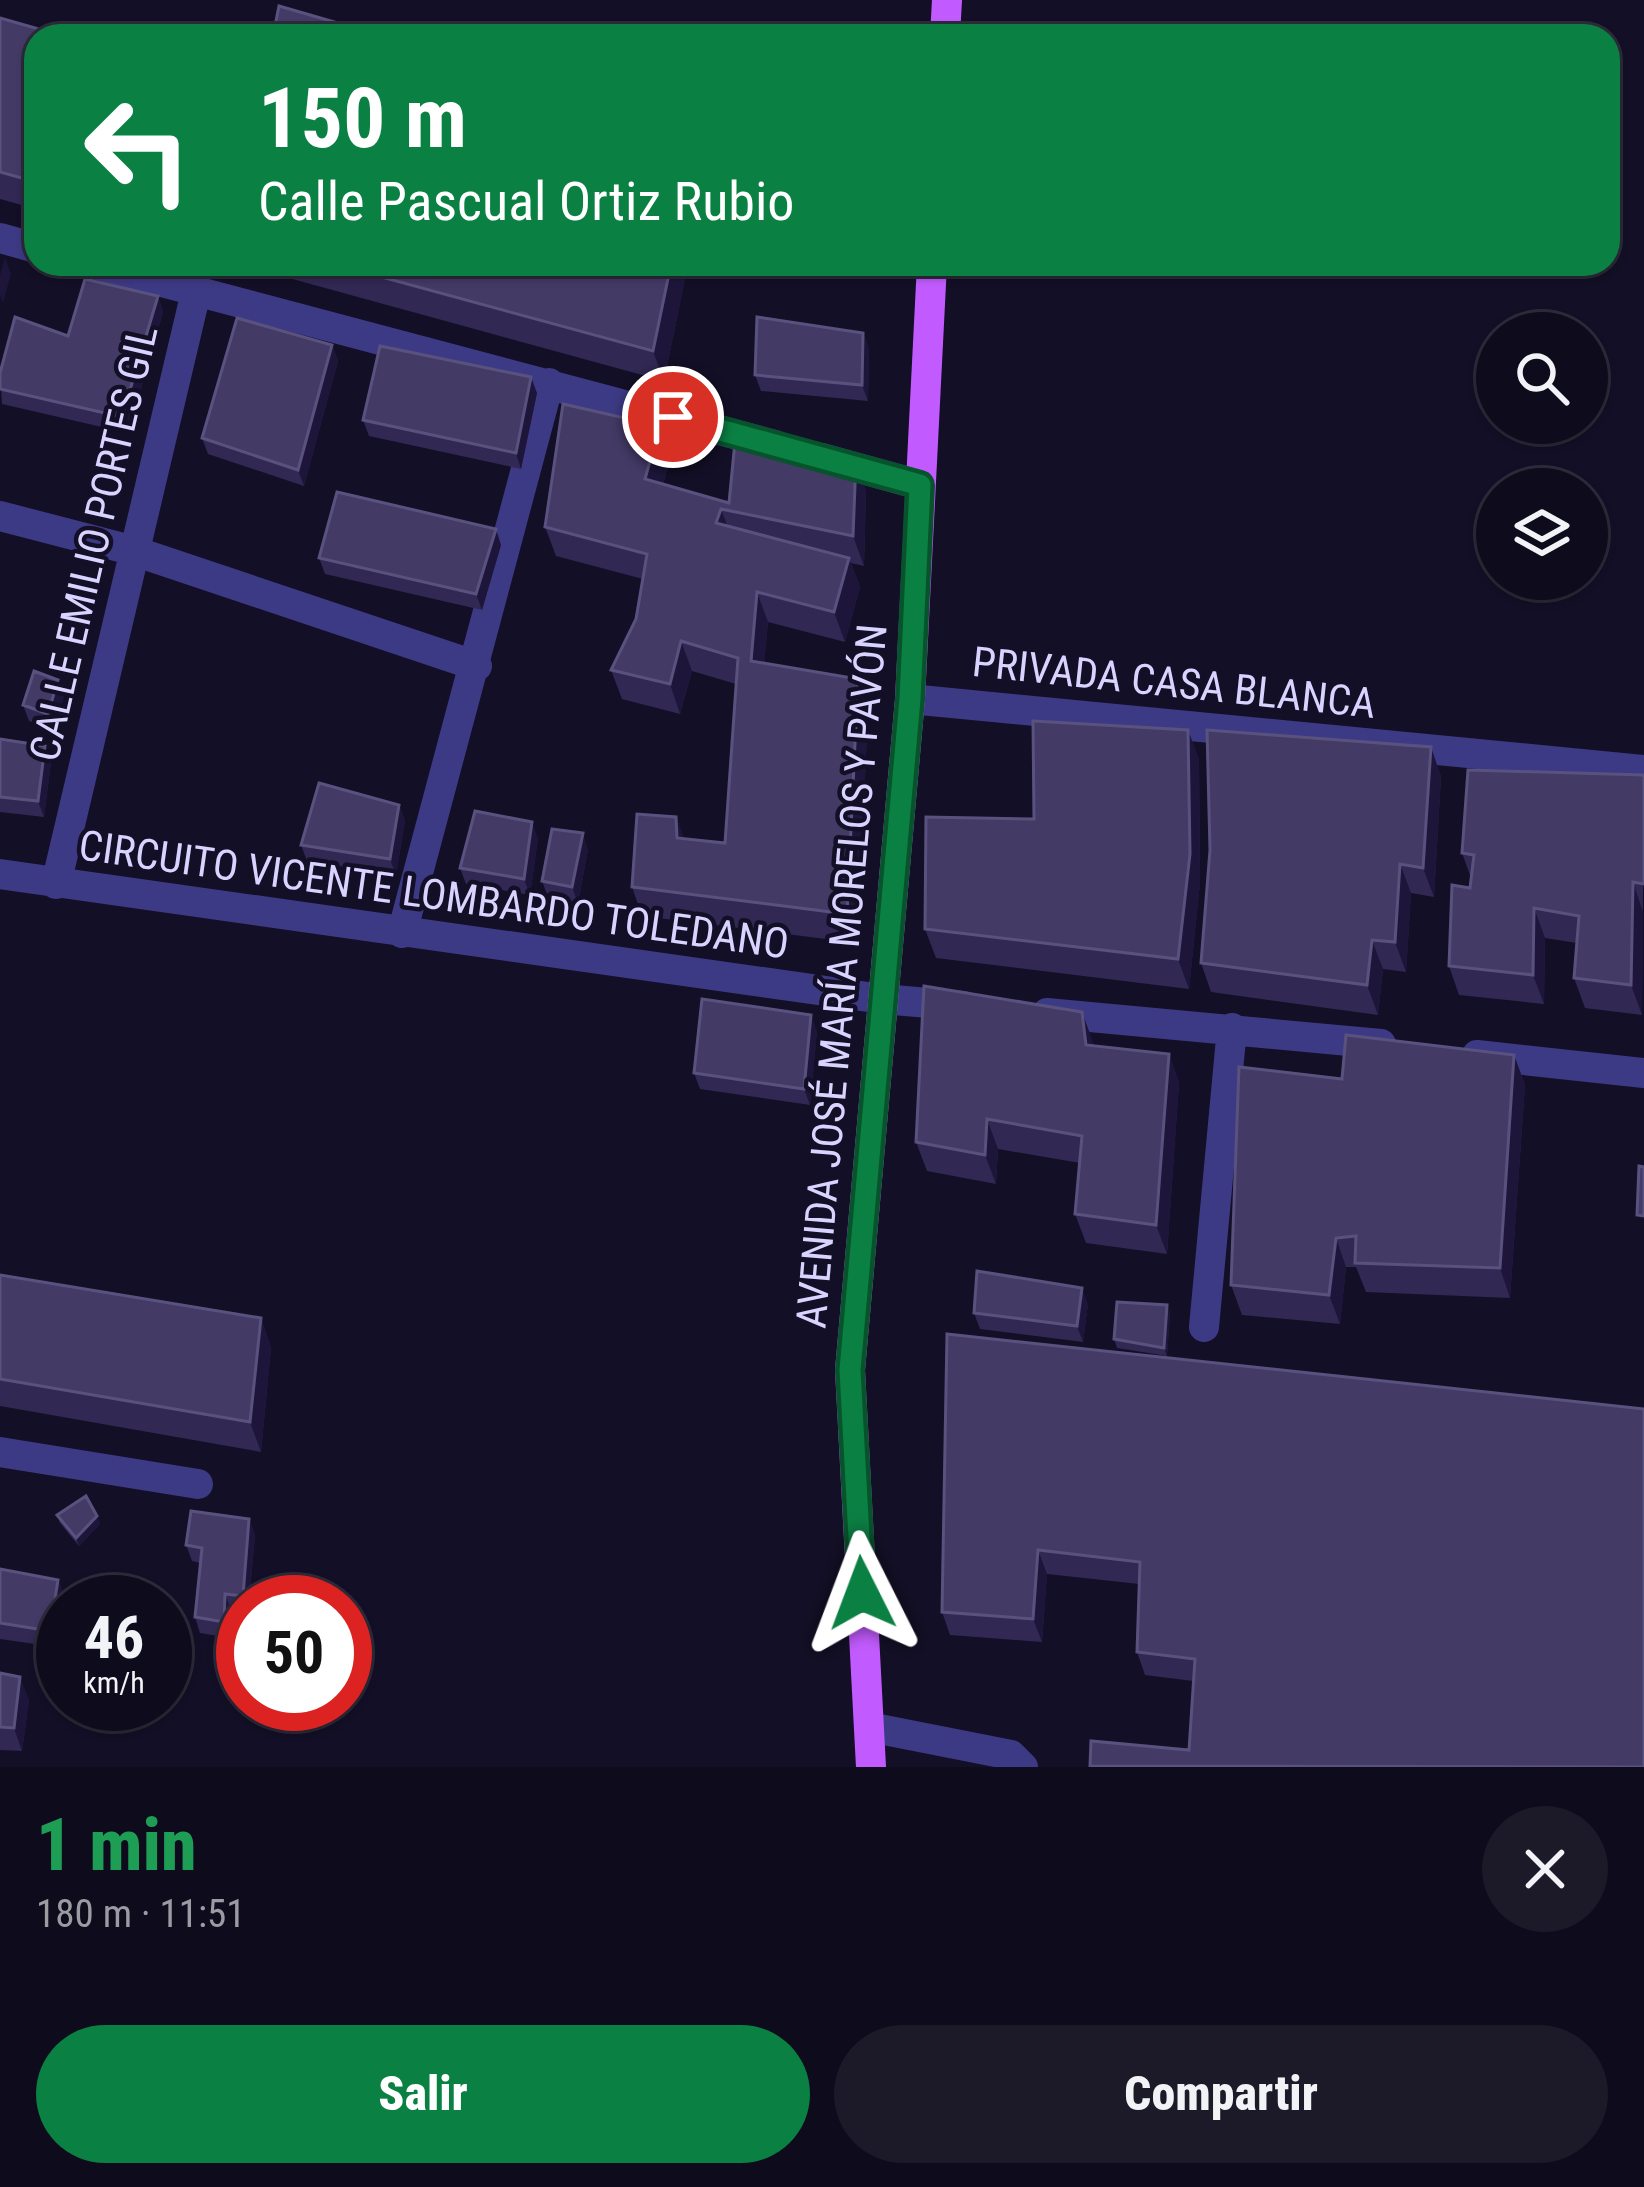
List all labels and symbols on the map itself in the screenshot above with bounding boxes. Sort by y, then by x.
street label: CALLE EMILIO PORTES GIL [19,321,167,766]
pin [622,366,724,468]
street label: AVENIDA JOSÉ MARÍA MORELOS Y PAVÓN [786,622,897,1330]
street label: PRIVADA CASA BLANCA [970,637,1378,728]
street label: CIRCUITO VICENTE LOMBARDO TOLEDANO [76,820,792,969]
position arrow [799,1530,925,1656]
speed limit sign: 50 [216,1575,372,1731]

